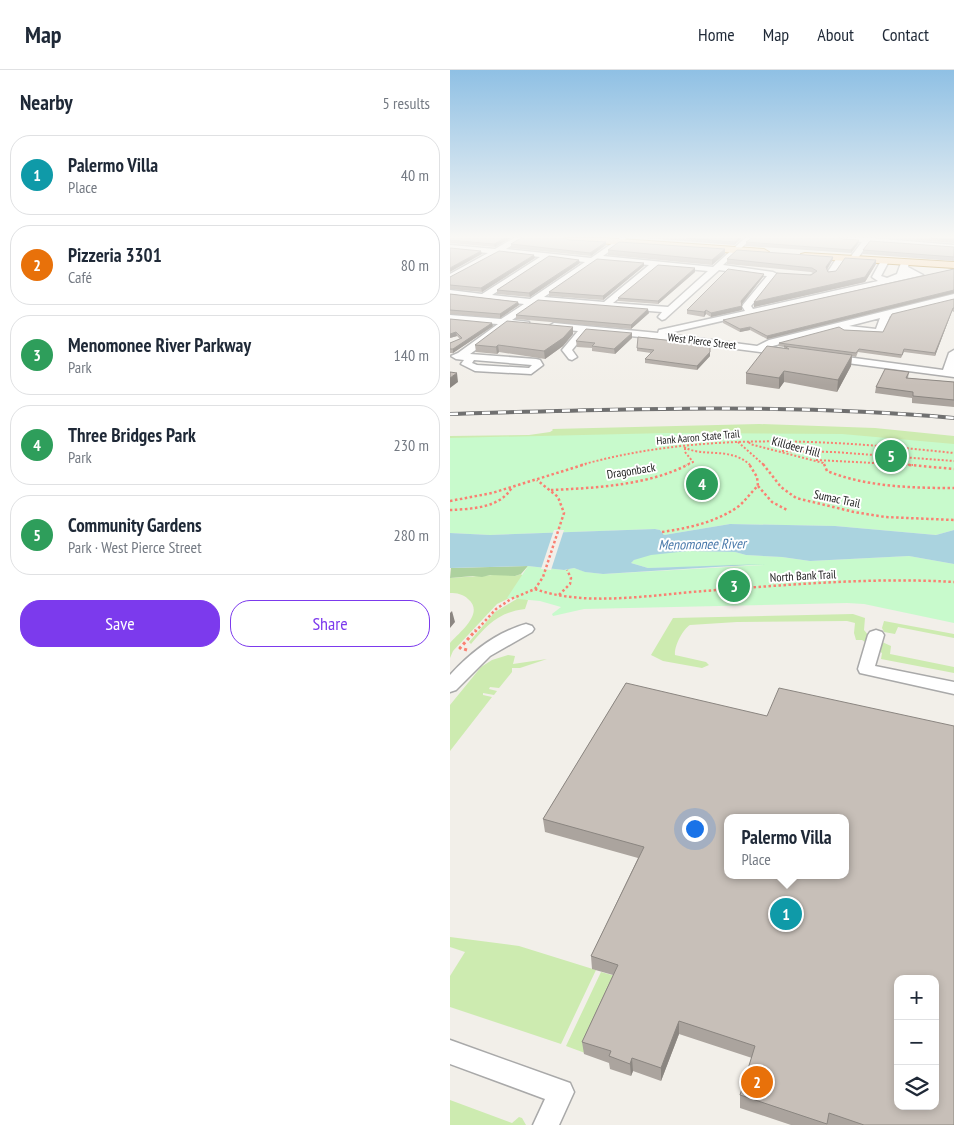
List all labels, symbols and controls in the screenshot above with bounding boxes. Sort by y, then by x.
text: Map [25,19,62,50]
text: Home [698,23,735,46]
text: Map [763,23,789,46]
text: About [817,23,854,46]
text: Contact [882,23,929,46]
text: Nearby [20,89,73,116]
text: 5 results [383,93,430,113]
text: Palermo Villa [68,153,158,177]
text: 1 [33,165,41,185]
text: 40 m [401,165,429,185]
text: Place [68,177,97,197]
text: Pizzeria 3301 [68,243,162,267]
text: 2 [33,255,41,275]
text: 80 m [401,255,429,275]
text: Café [68,267,92,287]
street label: West Pierce Street [667,330,737,352]
text: Menomonee River Parkway [68,333,251,357]
text: 3 [33,345,41,365]
text: 140 m [394,345,429,365]
text: Park [68,357,92,377]
text: Three Bridges Park [68,423,196,447]
street label: Hank Aaron State Trail [656,426,741,448]
street label: Killdeer Hill [770,433,822,460]
text: 4 [33,435,41,455]
text: 230 m [394,435,429,455]
pin: 5 [875,437,907,475]
text: Park [68,447,92,467]
street label: Dragonback [606,459,657,482]
pin: 4 [686,465,718,503]
street label: Sumac Trail [813,486,862,511]
text: Community Gardens [68,513,202,537]
text: 5 [33,525,41,545]
text: 280 m [394,525,429,545]
water label: Menomonee River [658,534,748,554]
text: Park · West Pierce Street [68,537,202,557]
street label: North Bank Trail [769,566,837,585]
pin: 3 [718,567,750,605]
button: Save [20,600,220,647]
button: Share [230,600,430,647]
popup [724,814,849,879]
your location [682,816,708,842]
text: Palermo Villa [741,825,832,849]
text: Place [741,849,771,869]
pin: 1 [770,895,802,933]
map controls [894,975,939,1110]
button: + [894,975,939,1020]
button: − [894,1020,939,1065]
pin: 2 [741,1063,773,1101]
button: layers [894,1065,939,1110]

